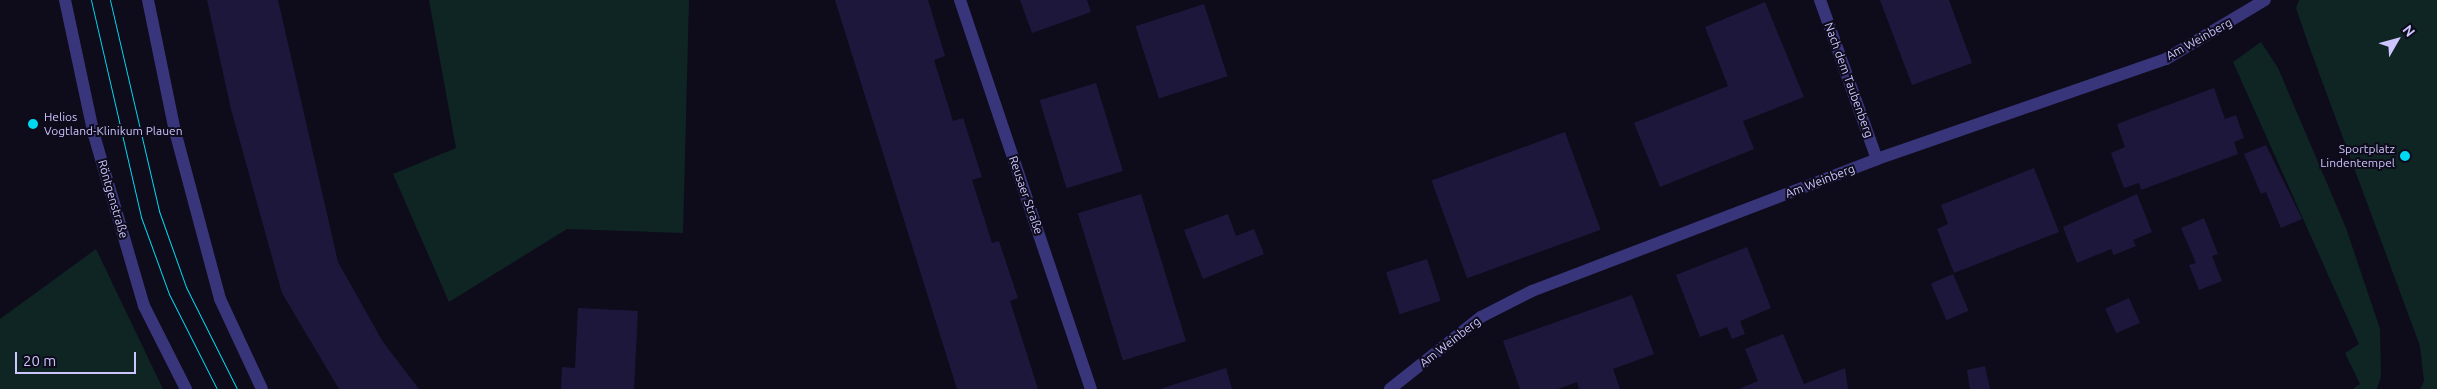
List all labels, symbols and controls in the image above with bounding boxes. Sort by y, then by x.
street label: Am Weinberg [2163,15,2235,63]
north arrow [2372,15,2422,65]
street label: Nach dem Taubenberg [1821,20,1877,140]
text: N [2399,22,2418,40]
place label: Helios Vogtland-Klinikum Plauen [44,110,182,138]
marker: Helios Vogtland-Klinikum Plauen [26,117,40,131]
place label: Sportplatz Lindentempel [2320,142,2395,170]
marker: Sportplatz Lindentempel [2399,150,2411,162]
street label: Reusaer Straße [1006,154,1046,236]
street label: Röntgenstraße [95,158,131,240]
street label: Am Weinberg [1783,161,1857,201]
street label: Am Weinberg [1417,314,1483,370]
scale bar [18,342,139,374]
text: 20 m [23,352,56,369]

